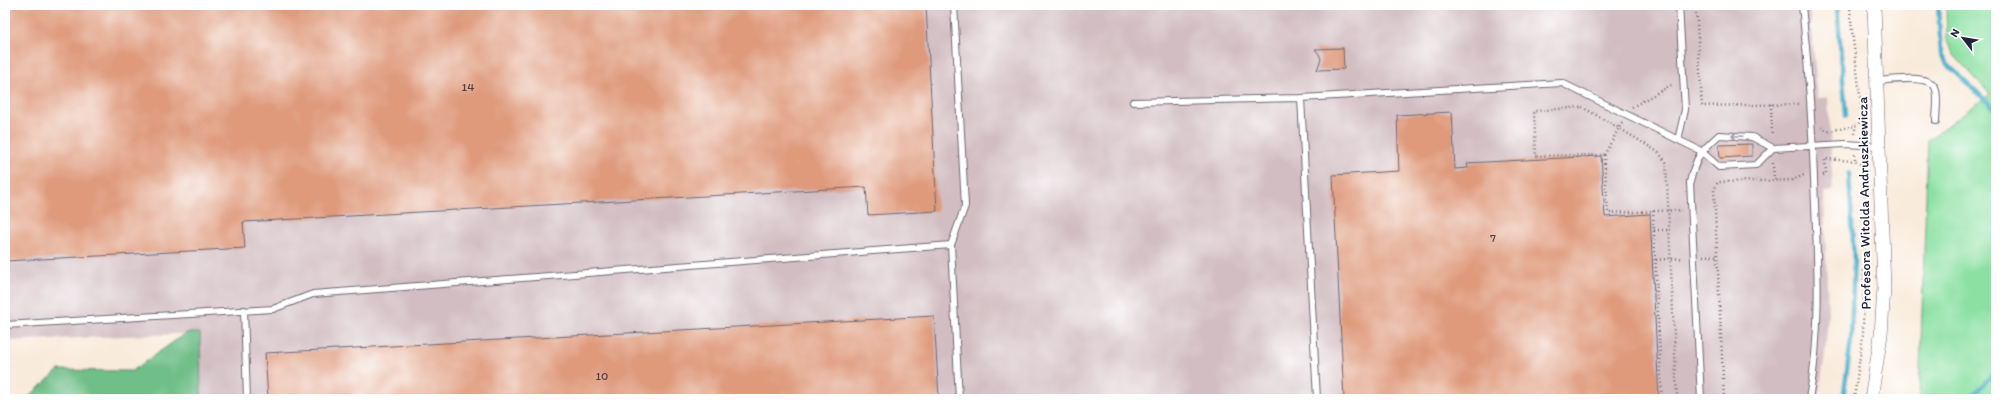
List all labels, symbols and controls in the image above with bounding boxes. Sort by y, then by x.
north arrow [1943,18,1983,58]
text: N [1947,27,1962,40]
house number: 14 [462,80,474,94]
street label: Profesora Witolda Andruszkiewicza [1854,96,1875,310]
one-way arrow [1731,133,1744,140]
house number: 7 [1490,231,1496,245]
house number: 10 [596,369,608,383]

